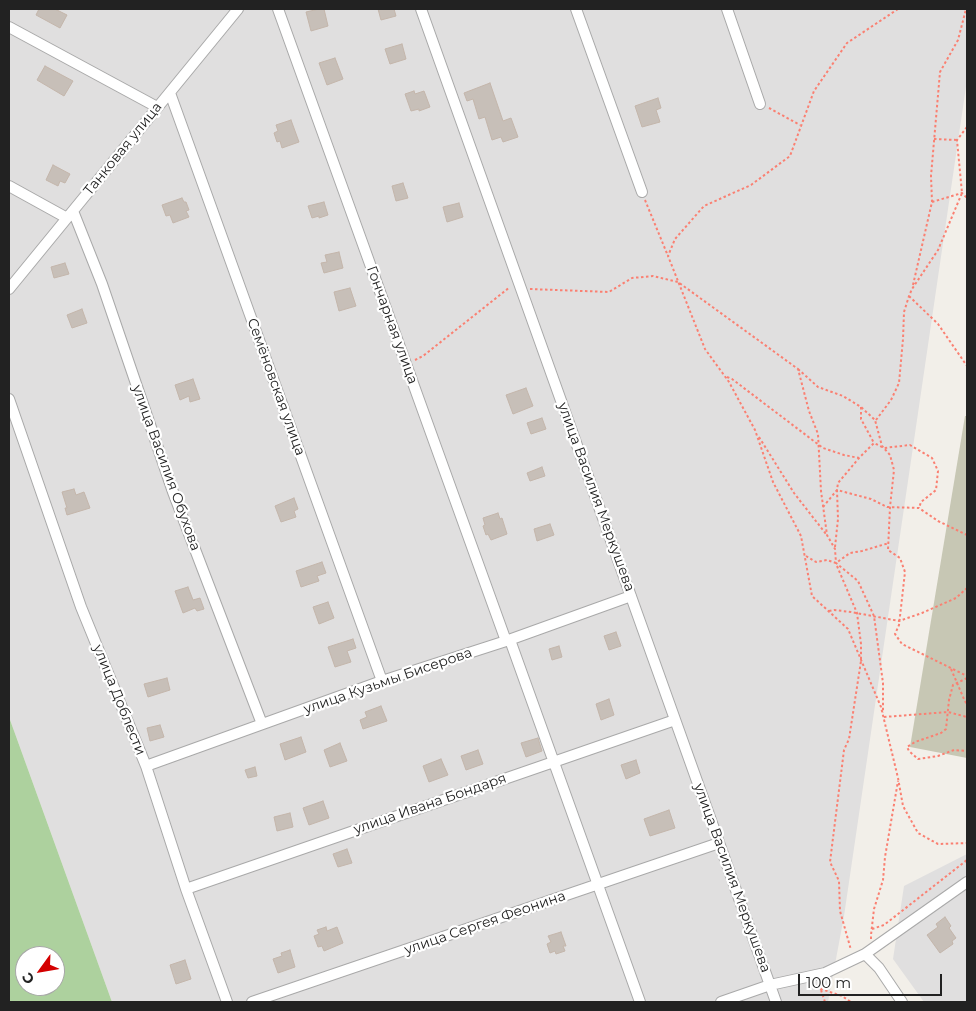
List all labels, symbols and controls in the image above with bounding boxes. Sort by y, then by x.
street label: Танковая улица [80,99,166,199]
street label: Гончарная улица [363,264,421,386]
street label: Семёновская улица [243,316,309,458]
street label: улица Василия Обухова [128,383,204,553]
street label: улица Василия Меркушева [554,400,638,594]
street label: улица Доблести [89,642,149,758]
street label: улица Кузьмы Бисерова [302,644,474,718]
street label: улица Ивана Бондаря [351,770,509,838]
street label: улица Василия Меркушева [690,781,774,975]
street label: улица Сергея Феонина [402,887,568,959]
north arrow [15,946,65,996]
scale bar [801,964,945,996]
text: С [18,969,38,988]
text: 100 m [806,973,851,992]

